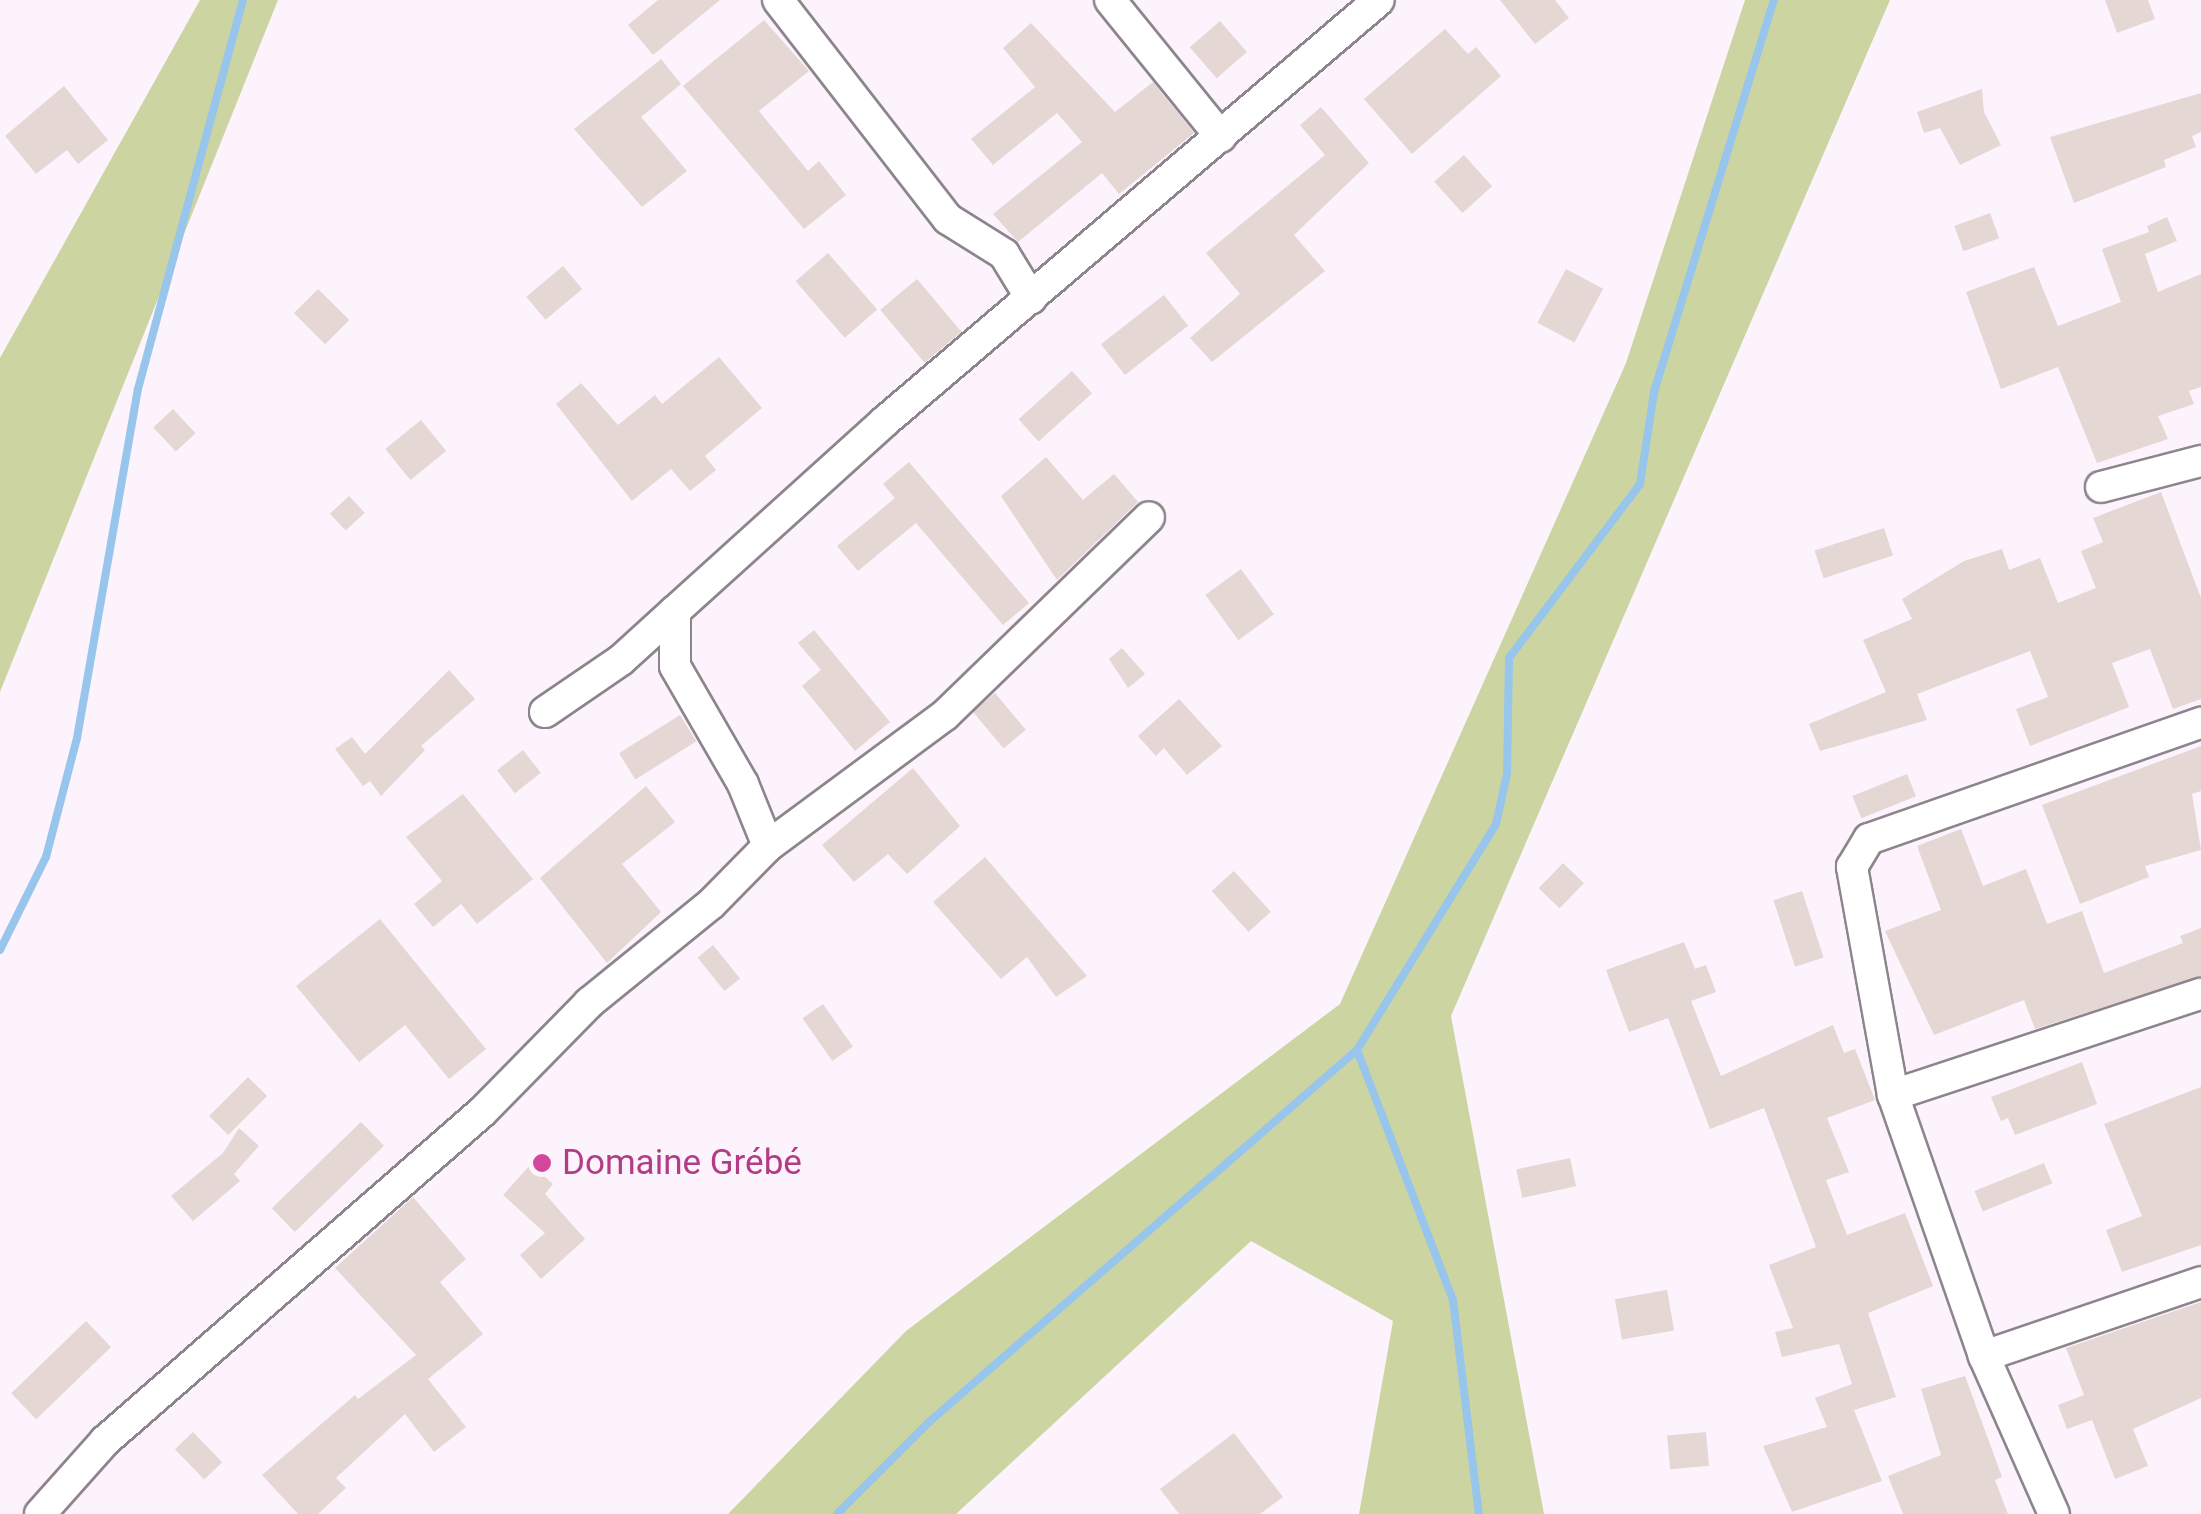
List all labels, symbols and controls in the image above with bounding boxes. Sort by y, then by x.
place label: Domaine Grébé [562,1142,802,1184]
marker: Domaine Grébé [531,1152,553,1174]

